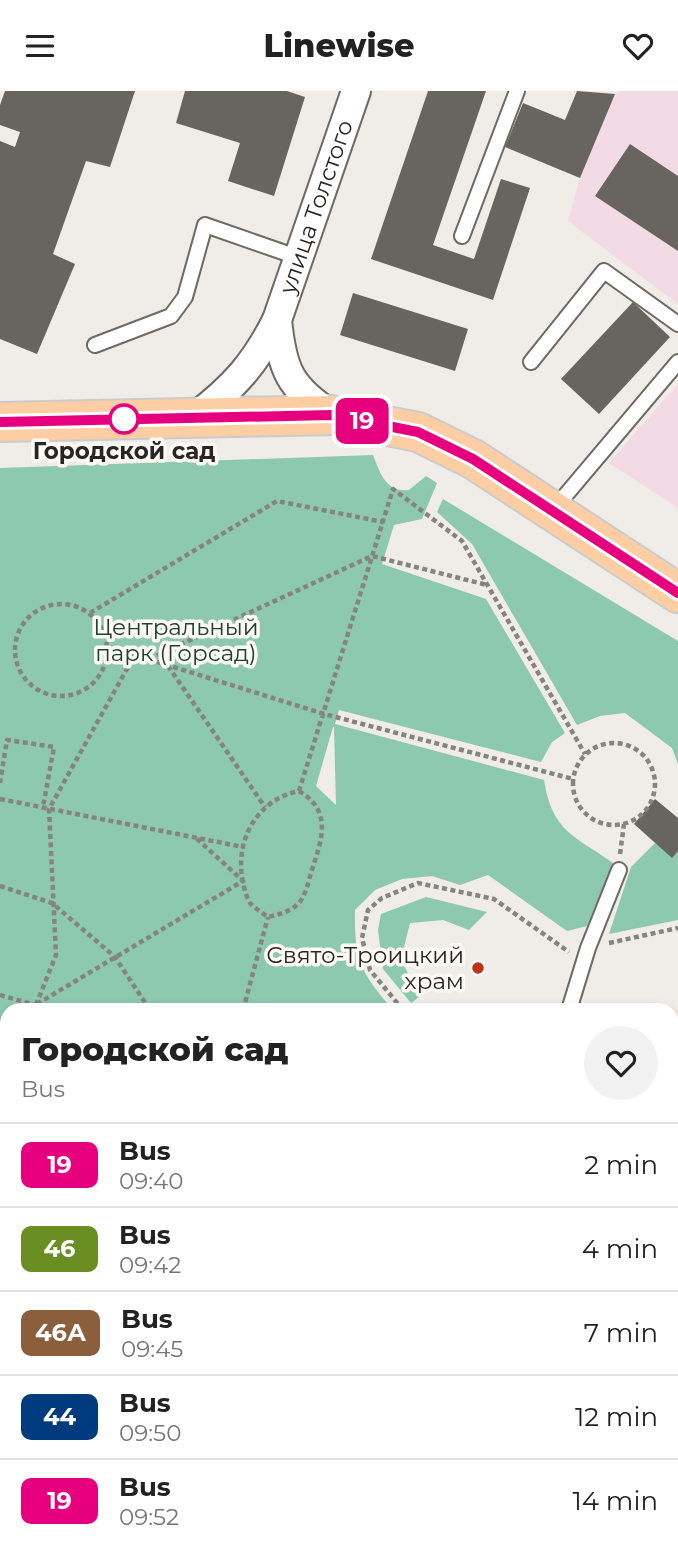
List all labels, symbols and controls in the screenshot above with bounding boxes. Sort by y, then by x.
text: Linewise [264,26,414,65]
icon: menu [21,27,59,65]
icon: heart [619,27,657,65]
street label: улица Толстого [273,116,359,298]
line badge: 19 [330,398,394,444]
marker: Городской сад [109,404,139,434]
text: 19 [350,406,374,435]
place label: Городской сад [33,437,215,465]
park label: Центральный парк (Горсад) [93,613,259,667]
place label: Свято-Троицкий храм [266,941,464,995]
marker: Свято-Троицкий храм [470,960,486,976]
button: heart [584,1026,658,1100]
text: Городской сад [21,1029,288,1069]
text: Bus [21,1075,65,1103]
text: Bus [119,1135,171,1167]
text: 2 min [584,1149,658,1181]
text: 19 [47,1150,72,1179]
text: 09:40 [119,1167,184,1195]
text: Bus [119,1219,171,1251]
text: 4 min [582,1233,658,1265]
text: 46 [44,1234,75,1263]
text: 09:42 [119,1251,181,1279]
text: Bus [121,1303,173,1335]
text: 7 min [584,1317,658,1349]
text: 46А [35,1318,86,1347]
text: 09:45 [121,1335,183,1363]
text: Bus [119,1387,171,1419]
text: 12 min [575,1401,658,1433]
text: 44 [43,1402,76,1431]
text: 09:50 [119,1419,181,1447]
text: Bus [119,1471,171,1503]
text: 14 min [572,1485,658,1517]
text: 19 [47,1486,72,1515]
text: 09:52 [119,1503,179,1531]

